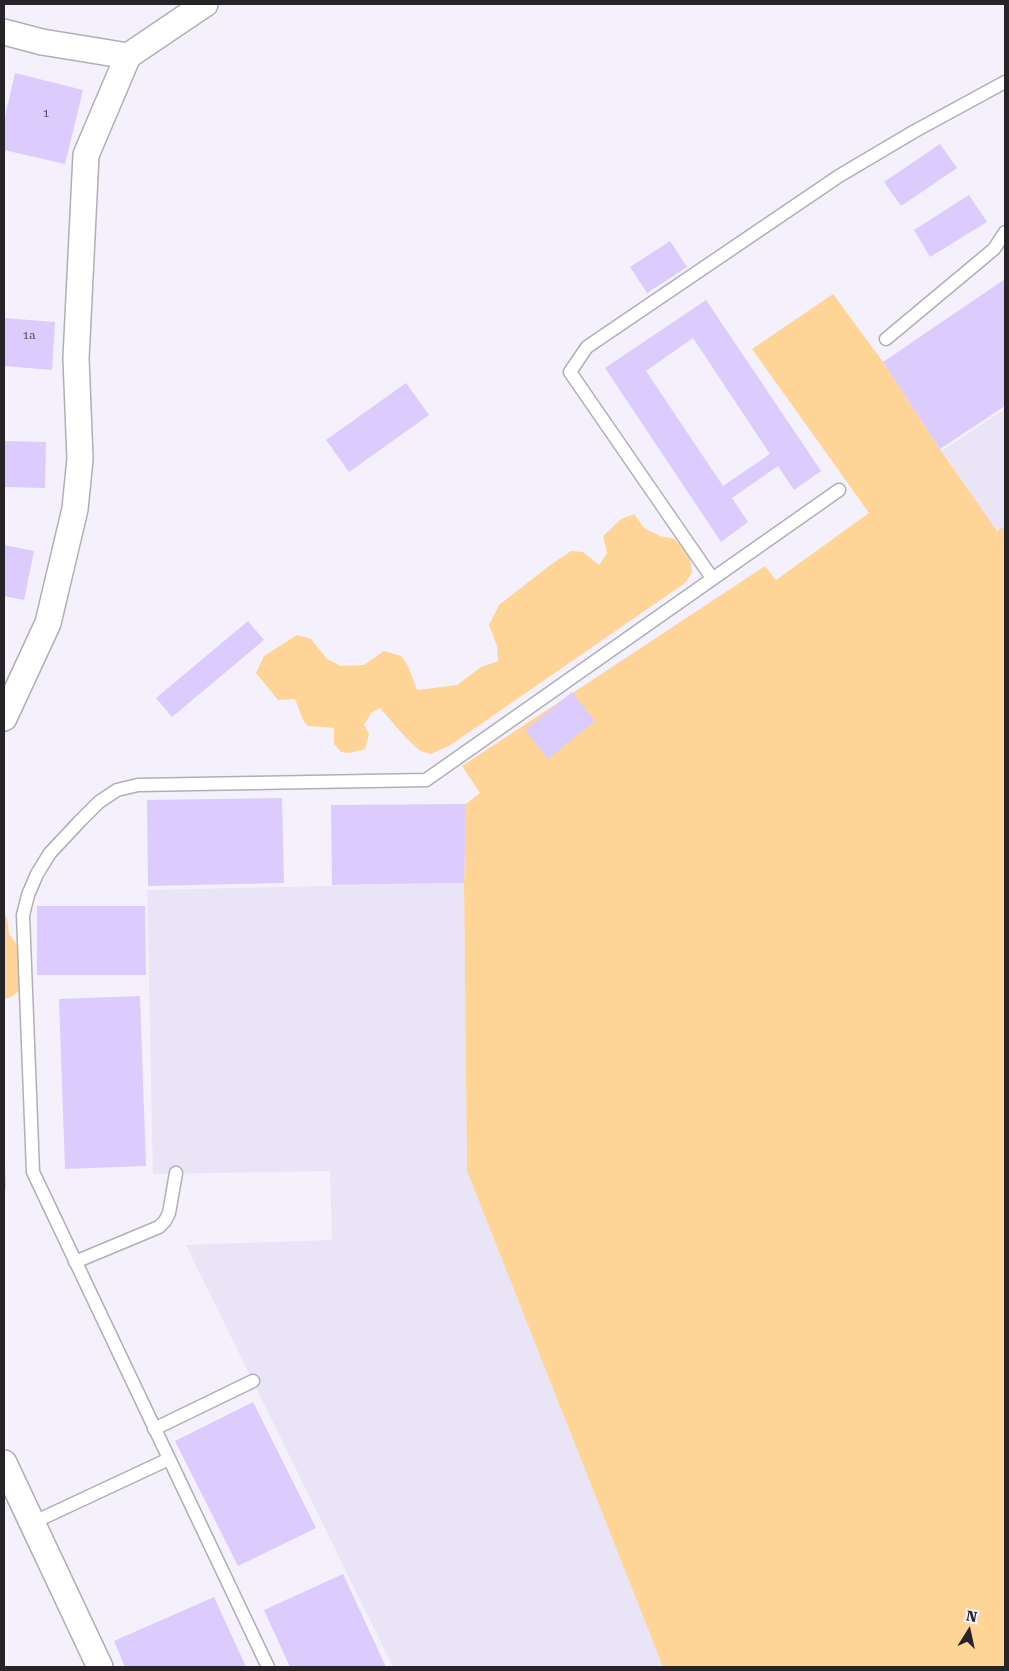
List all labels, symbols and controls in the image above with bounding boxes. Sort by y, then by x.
house number: 1 [43,106,49,120]
house number: 1a [22,328,36,342]
north arrow [944,1606,994,1656]
text: N [965,1607,978,1625]

